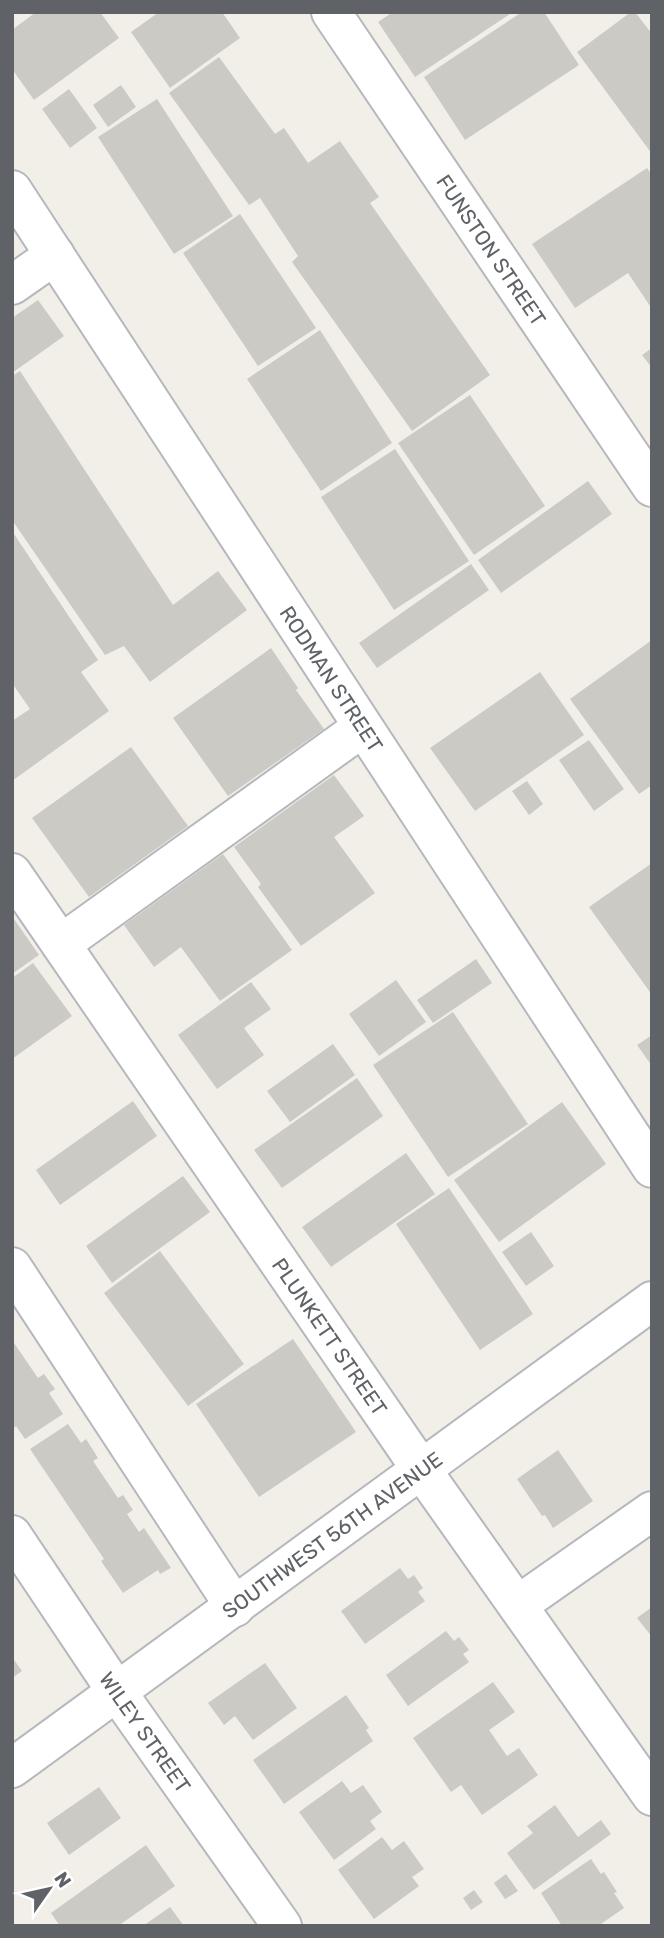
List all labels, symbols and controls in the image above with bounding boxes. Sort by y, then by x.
street label: FUNSTON STREET [432,170,552,330]
street label: RODMAN STREET [275,601,389,756]
street label: PLUNKETT STREET [267,1253,393,1420]
street label: SOUTHWEST 56TH AVENUE [217,1446,447,1623]
street label: WILEY STREET [95,1667,196,1797]
north arrow [14,1854,84,1924]
text: N [49,1868,76,1892]

